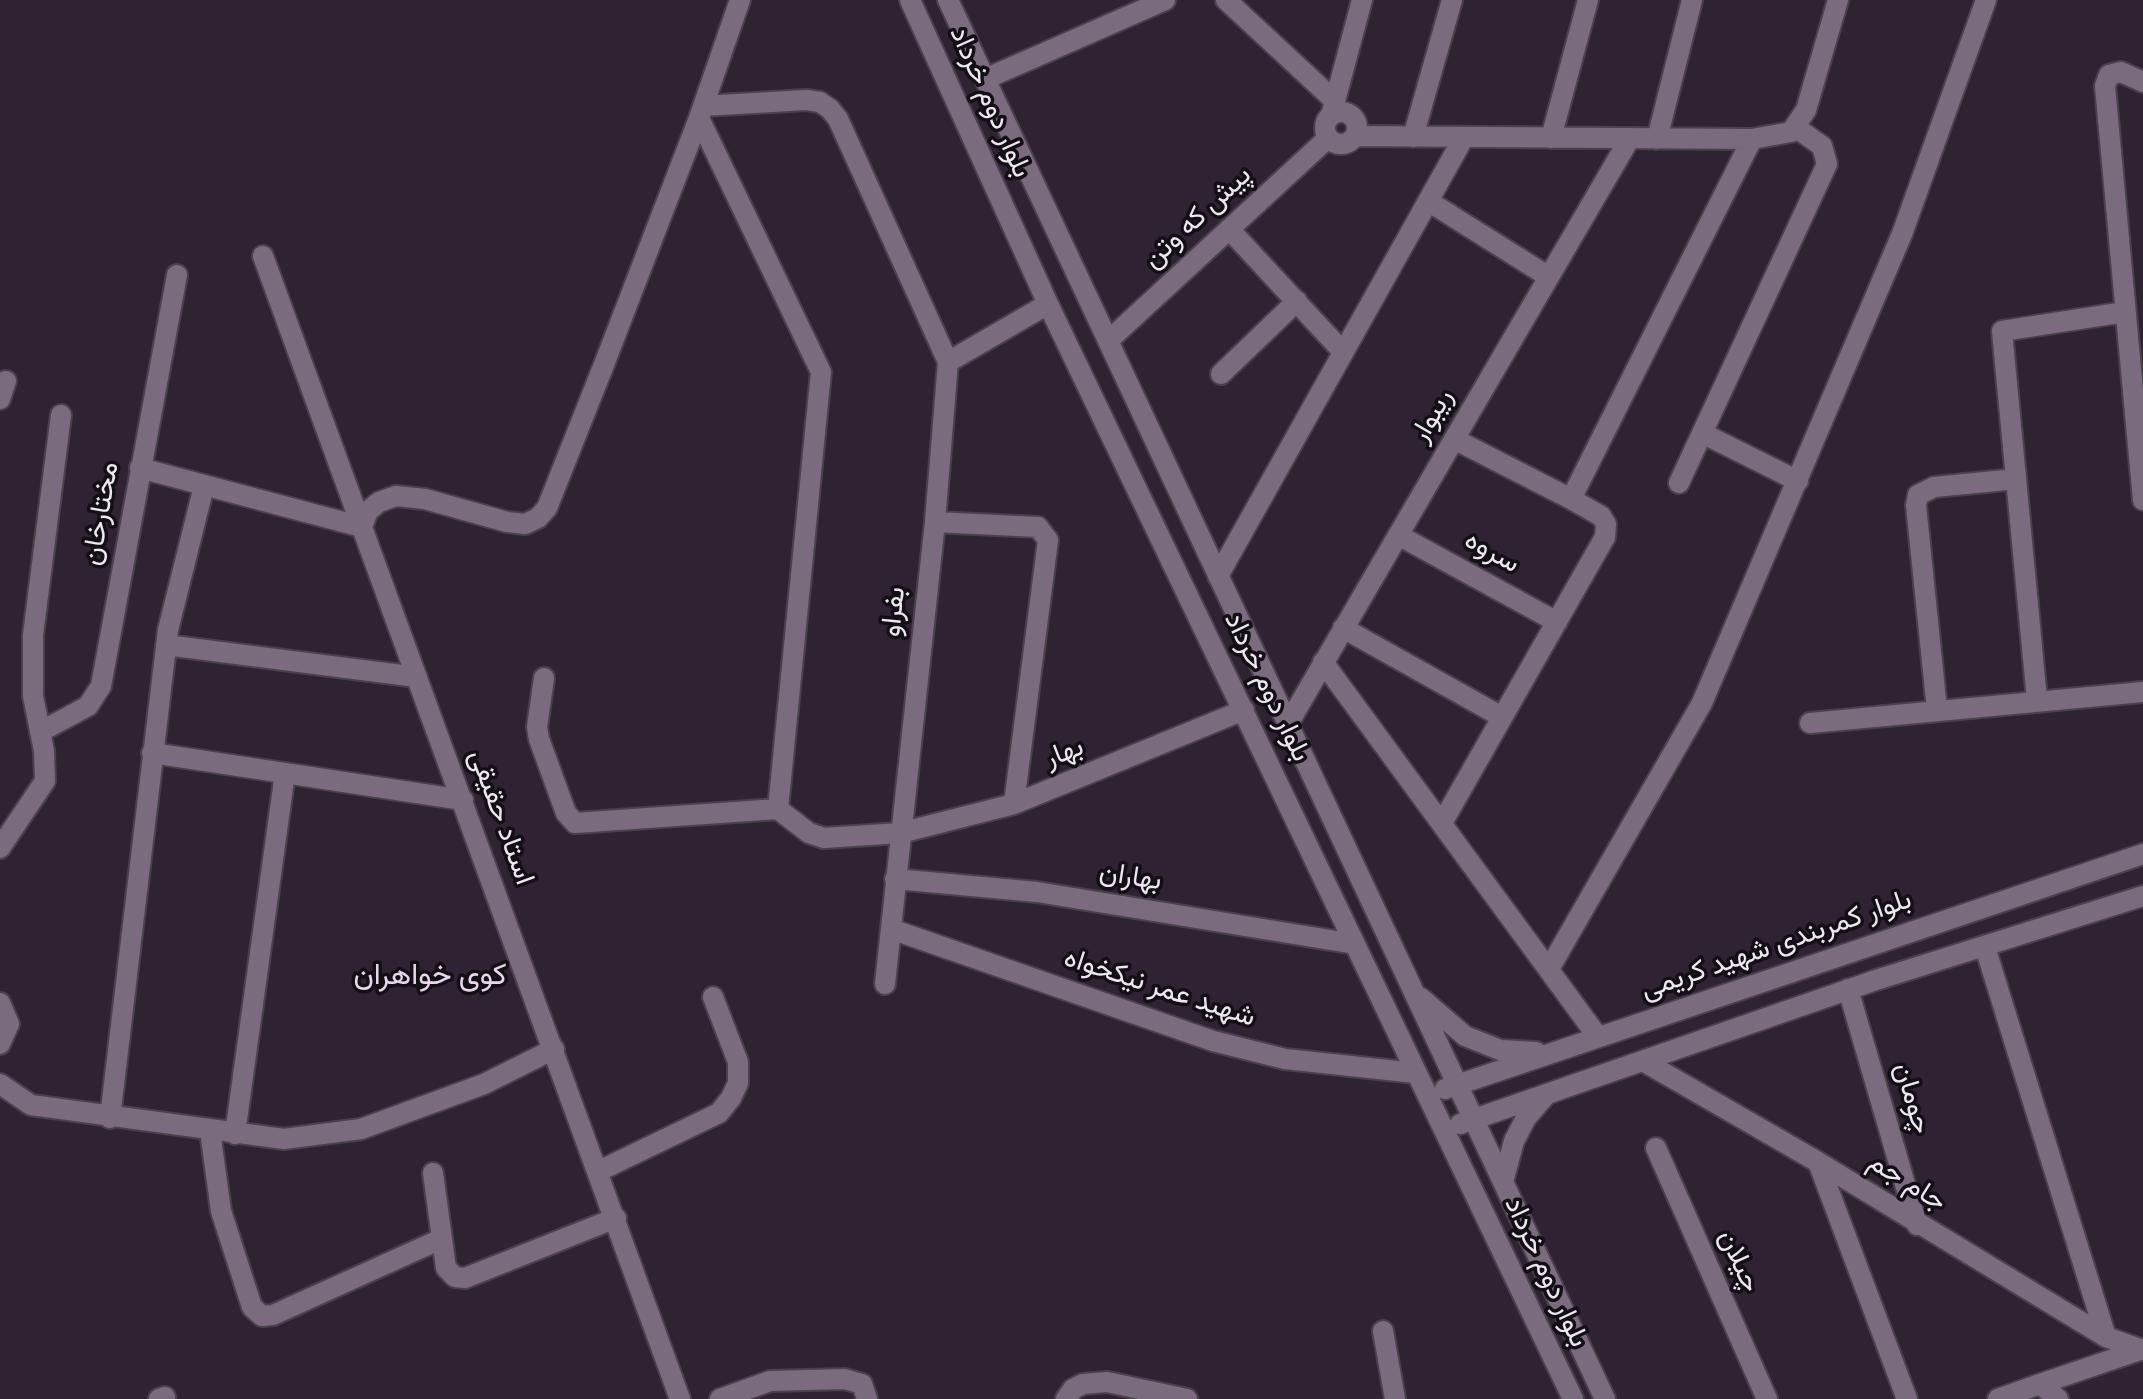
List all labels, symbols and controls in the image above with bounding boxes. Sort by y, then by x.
street label: بلوار دوم خرداد [940,22,1036,184]
street label: پیش که وتن [1138,160,1260,278]
street label: ریبوار [1405,384,1463,450]
street label: مختارخان [77,460,129,568]
street label: سروه [1458,525,1524,583]
street label: بفراو [877,585,915,639]
street label: بلوار دوم خرداد [1214,608,1316,768]
street label: بهار [1041,732,1089,778]
street label: استاد حقیقی [459,746,539,890]
street label: بهاران [1096,858,1164,900]
street label: بلوار کمربندی شهید کریمی [1637,885,1917,1009]
street label: شهید عمر نیکخواه [1059,943,1259,1037]
district label: کوی خواهران [354,960,506,996]
street label: چومان [1884,1060,1936,1138]
street label: جام جم [1861,1147,1951,1221]
street label: بلوار دوم خرداد [1495,1192,1593,1354]
street label: چیلان [1708,1226,1766,1298]

